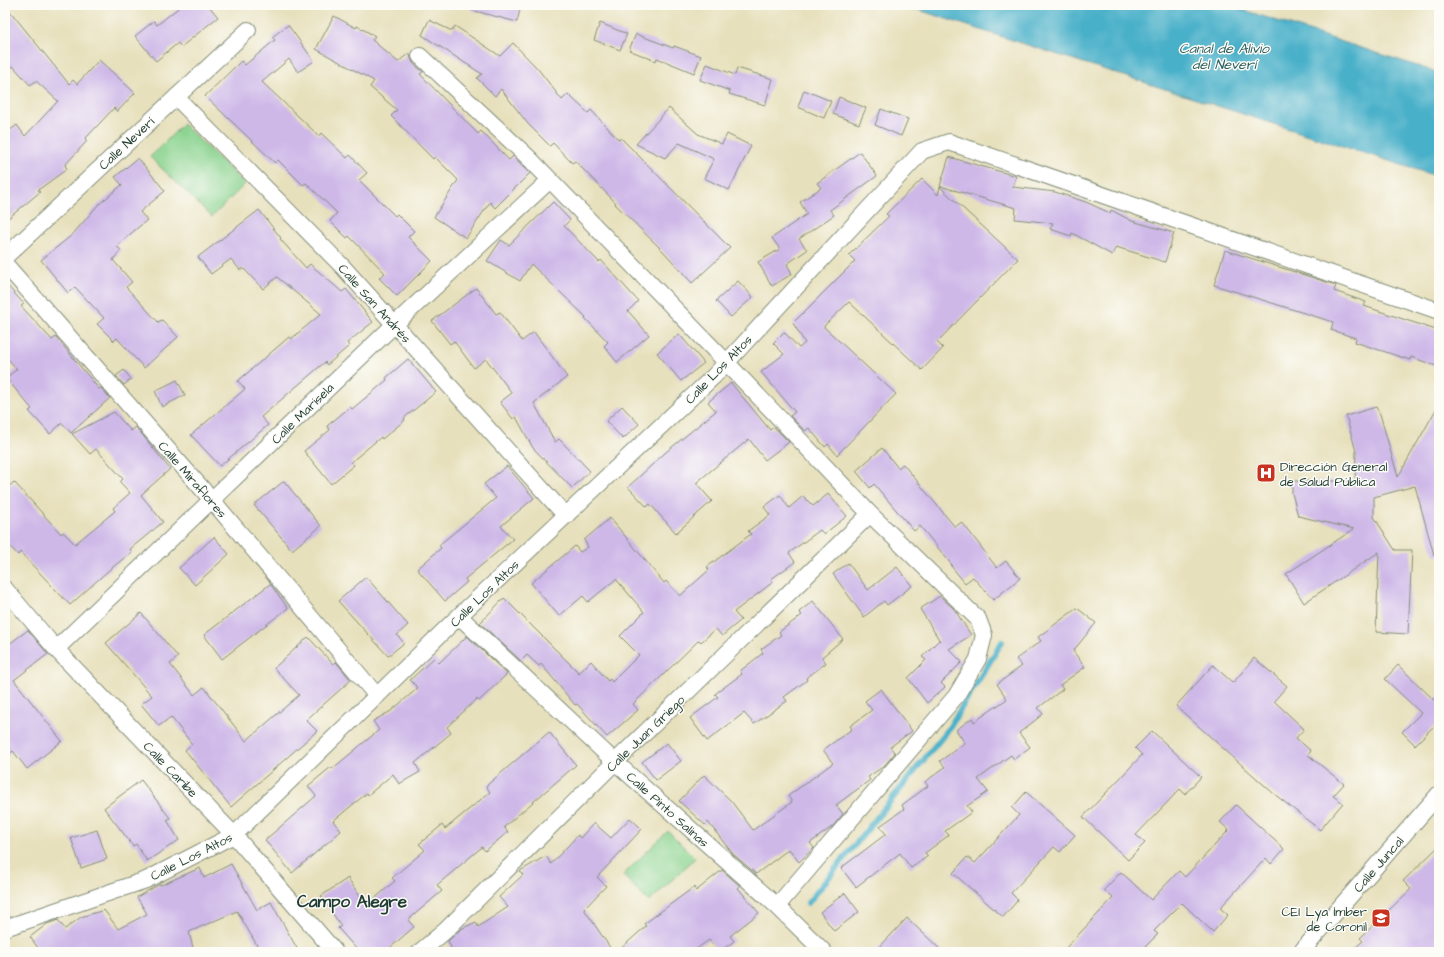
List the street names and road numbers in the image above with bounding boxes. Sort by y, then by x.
street label: Calle Neverí [95,113,159,174]
street label: Calle San Andrés [334,260,415,348]
street label: Calle Los Altos [681,331,757,408]
street label: Calle Marisela [267,379,338,448]
street label: Calle Miraflores [154,437,231,522]
street label: Calle Los Altos [446,556,524,631]
street label: Calle Juan Griego [602,691,690,777]
street label: Calle Caribe [139,738,202,802]
street label: Calle Pinto Salinas [622,768,713,852]
street label: Calle Los Altos [147,828,236,885]
street label: Calle Juncal [1349,833,1408,897]

